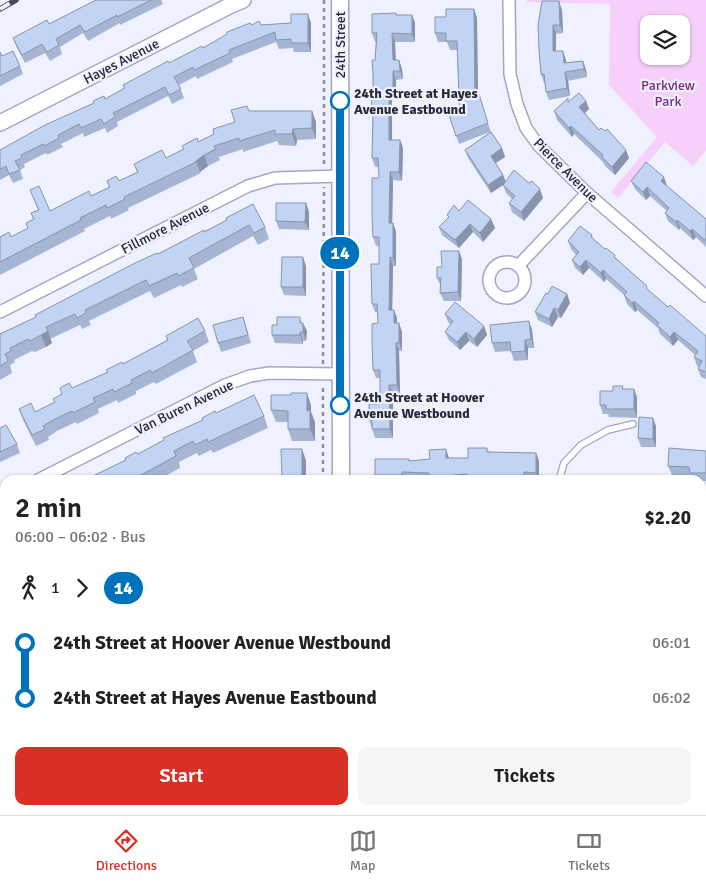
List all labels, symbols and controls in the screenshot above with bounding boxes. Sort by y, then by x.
street label: 24th Street [332,11,349,79]
map controls [640,15,690,65]
button: layers [640,15,690,65]
street label: Hayes Avenue [81,35,162,88]
park label: Parkview Park [641,77,695,110]
place label: 24th Street at Hayes Avenue Eastbound [354,85,478,118]
marker: 24th Street at Hayes Avenue Eastbound [330,91,350,111]
street label: Pierce Avenue [530,135,601,206]
street label: Fillmore Avenue [118,199,212,258]
line badge: 14 [318,237,362,269]
text: 14 [330,242,350,264]
street label: Van Buren Avenue [132,376,236,439]
place label: 24th Street at Hoover Avenue Westbound [354,389,485,422]
marker: 24th Street at Hoover Avenue Westbound [330,395,350,415]
text: 2 min [15,491,82,525]
text: $2.20 [645,506,691,530]
text: 06:00 – 06:02 · Bus [15,527,146,547]
icon: walk [15,574,43,602]
icon: forward [68,574,96,602]
text: 14 [114,577,133,599]
text: 1 [51,578,60,598]
text: 24th Street at Hoover Avenue Westbound [53,631,391,655]
text: 06:01 [652,633,691,653]
text: 24th Street at Hayes Avenue Eastbound [53,686,377,710]
text: 06:02 [652,688,691,708]
button: Start [15,747,348,805]
button: Tickets [358,747,691,805]
tab: Directions [96,827,157,874]
tab: Map [349,827,377,874]
tab: Tickets [568,827,610,874]

